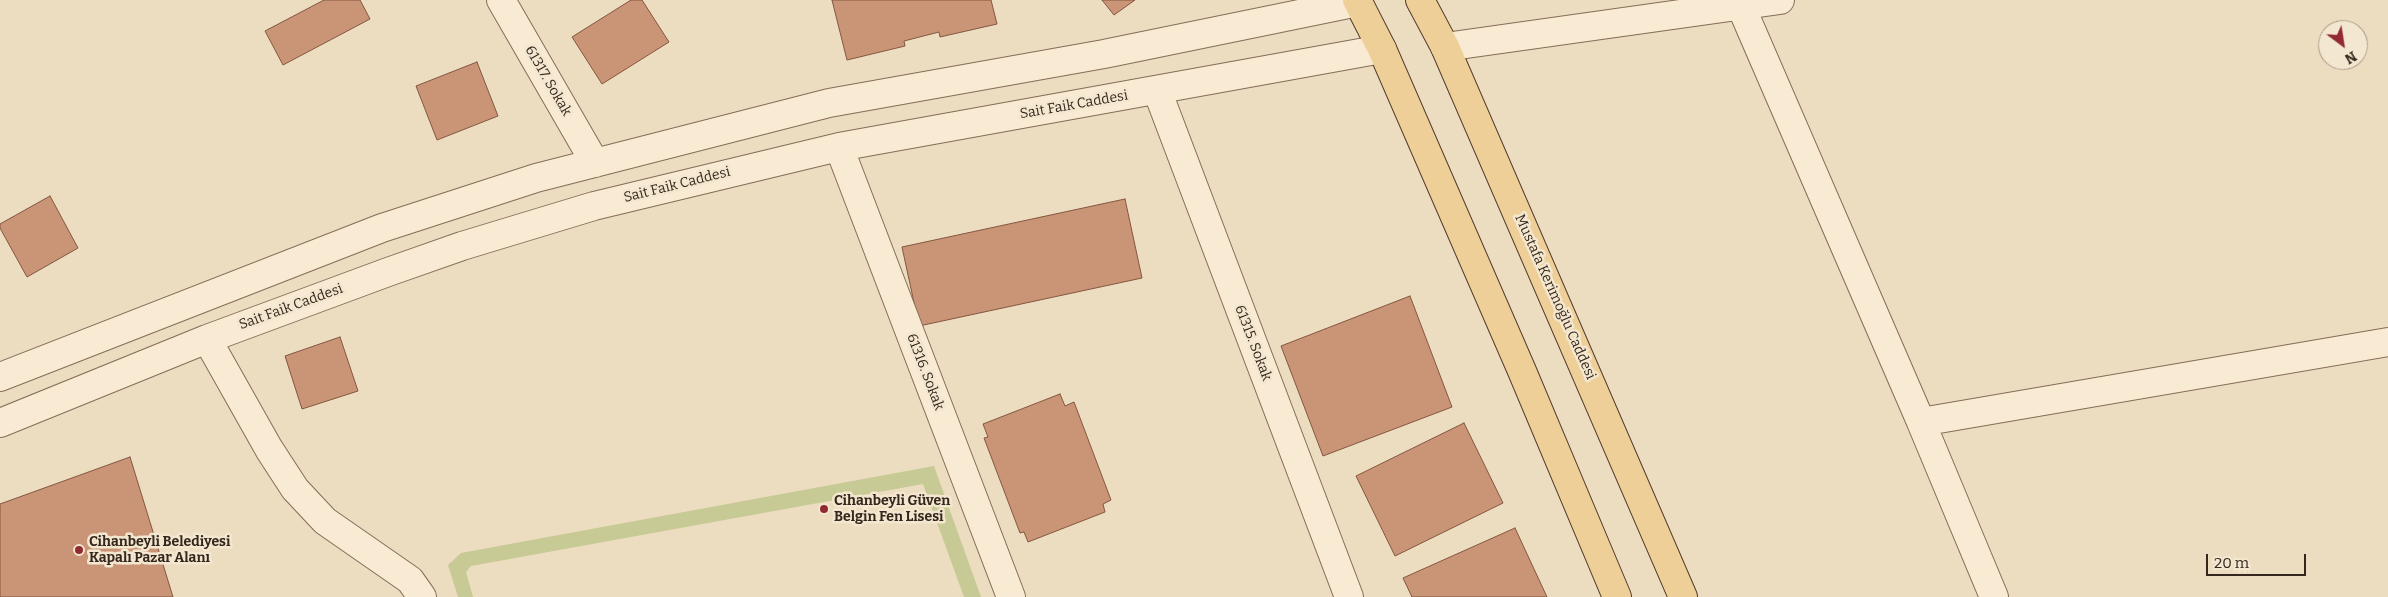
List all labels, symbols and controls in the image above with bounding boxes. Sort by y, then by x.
north arrow [2318,20,2368,70]
street label: 61317. Sokak [521,43,575,119]
text: N [2341,47,2359,67]
street label: Sait Faik Caddesi [1019,87,1129,123]
street label: Sait Faik Caddesi [622,164,732,206]
street label: Mustafa Kerimoğlu Caddesi [1511,212,1599,382]
street label: Sait Faik Caddesi [237,280,345,334]
street label: 61315. Sokak [1231,303,1275,383]
street label: 61316. Sokak [903,331,947,413]
place label: Cihanbeyli Güven Belgin Fen Lisesi [834,493,950,526]
marker: Cihanbeyli Güven Belgin Fen Lisesi [818,503,830,515]
place label: Cihanbeyli Belediyesi Kapalı Pazar Alanı [89,534,230,566]
marker: Cihanbeyli Belediyesi Kapalı Pazar Alanı [73,544,85,556]
scale bar [2208,544,2308,576]
text: 20 m [2214,554,2249,572]

